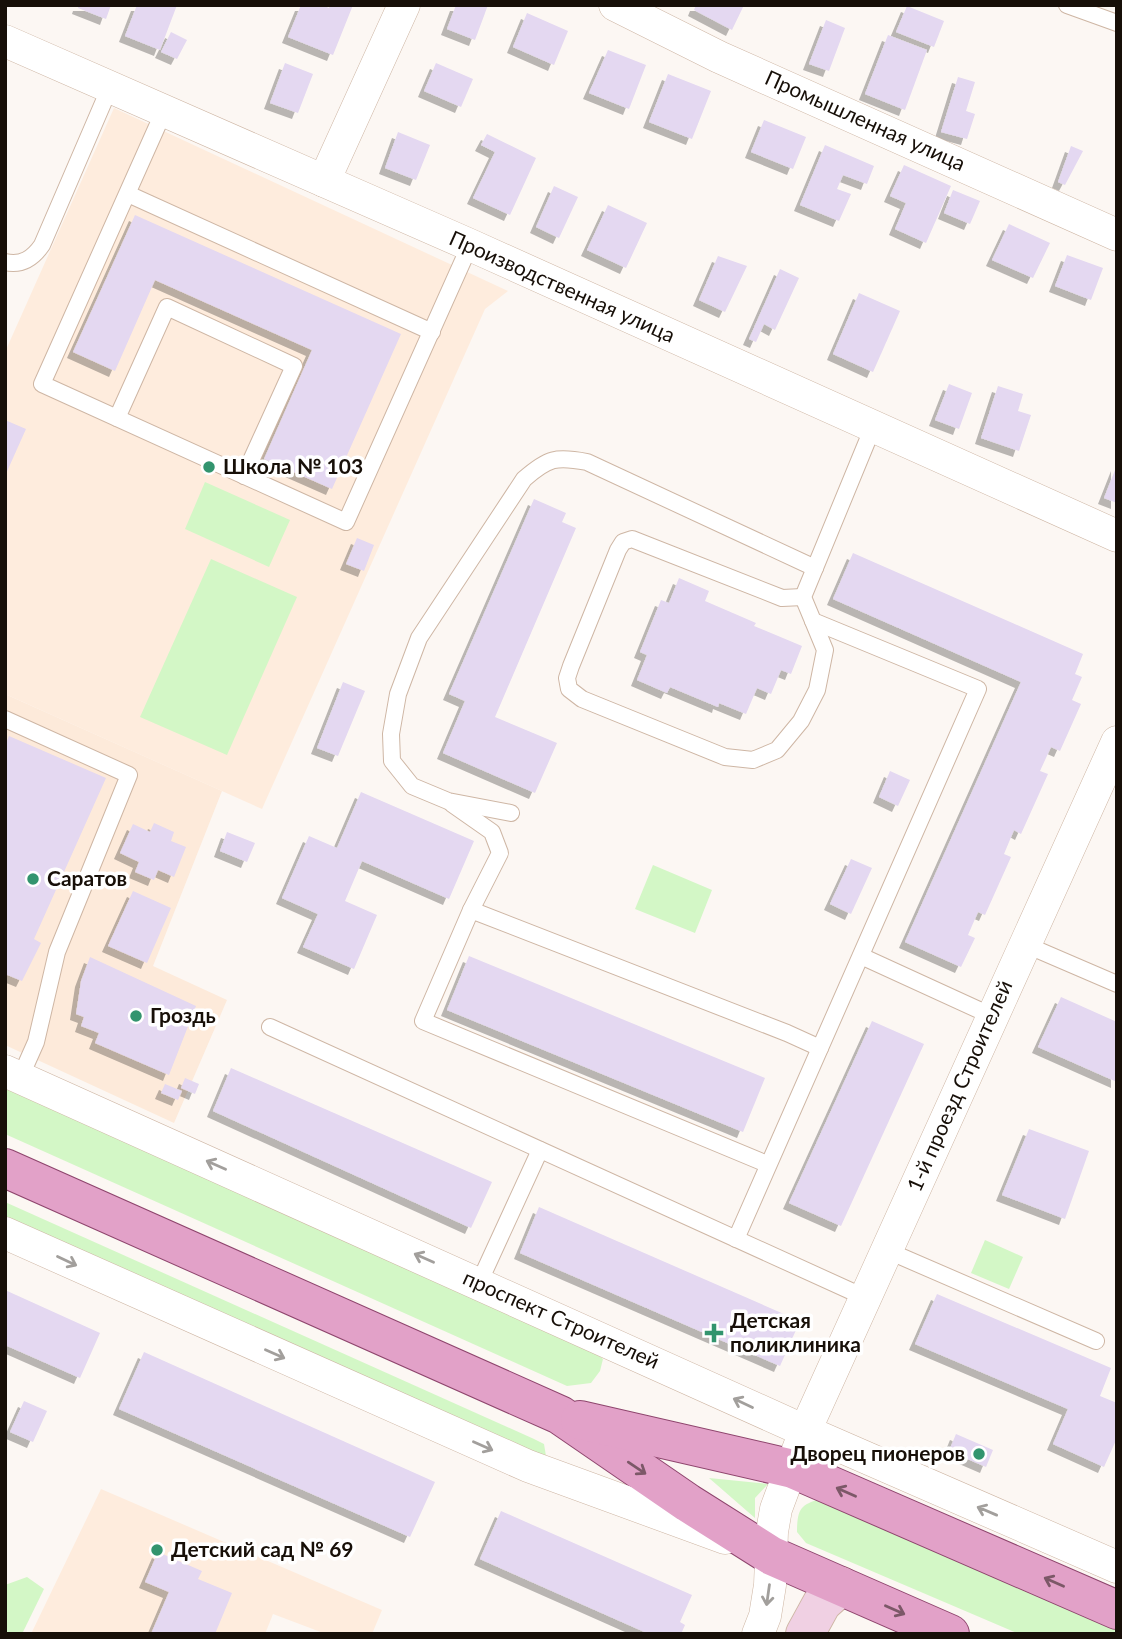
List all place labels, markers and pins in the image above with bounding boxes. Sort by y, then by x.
place label: Школа № 103 [223,453,363,478]
marker: Школа № 103 [201,459,217,475]
place label: Саратов [47,865,127,890]
marker: Саратов [25,871,41,887]
place label: Гроздь [150,1002,216,1027]
marker: Гроздь [128,1008,144,1024]
place label: Детская поликлиника [730,1307,861,1356]
marker: Детская поликлиника [704,1323,724,1343]
place label: Дворец пионеров [790,1440,965,1465]
marker: Дворец пионеров [971,1446,987,1462]
place label: Детский сад № 69 [171,1536,354,1561]
marker: Детский сад № 69 [149,1542,165,1558]

